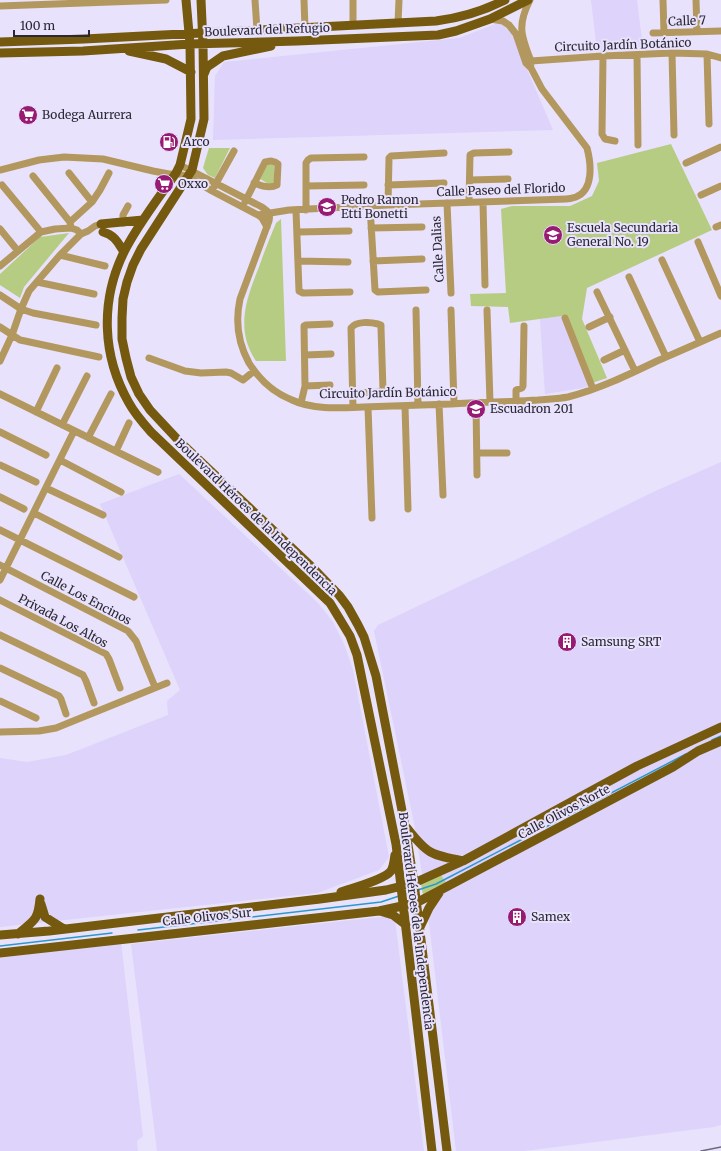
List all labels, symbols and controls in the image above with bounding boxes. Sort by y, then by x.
scale bar [14,12,89,38]
street label: Calle 7 [668,12,706,29]
text: 100 m [20,18,55,33]
street label: Boulevard del Refugio [204,20,330,39]
street label: Circuito Jardín Botánico [554,35,692,54]
supermarket icon: Bodega Aurrera [17,104,39,126]
place label: Bodega Aurrera [42,107,133,122]
fuel station icon: Arco [158,131,180,153]
place label: Arco [182,134,210,149]
supermarket icon: Oxxo [153,173,175,195]
place label: Oxxo [178,176,208,191]
street label: Calle Paseo del Florido [436,180,566,199]
place label: Pedro Ramon Etti Bonetti [341,192,419,221]
school or university icon: Pedro Ramon Etti Bonetti [316,196,338,218]
street label: Calle Dalias [428,215,447,283]
place label: Escuela Secundaria General No. 19 [567,220,679,249]
school or university icon: Escuela Secundaria General No. 19 [542,224,564,246]
street label: Circuito Jardín Botánico [319,384,457,401]
school or university icon: Escuadron 201 [465,398,487,420]
place label: Escuadron 201 [490,401,574,416]
street label: Boulevard Héroes de la Independencia [172,435,341,599]
street label: Calle Los Encinos [38,567,134,628]
street label: Privada Los Altos [16,591,111,651]
building icon: Samsung SRT [556,631,578,653]
place label: Samsung SRT [581,634,662,649]
street label: Calle Olivos Norte [515,781,612,842]
street label: Boulevard Héroes de la Independencia [396,811,437,1031]
street label: Calle Olivos Sur [162,904,253,929]
building icon: Samex [506,906,528,928]
place label: Samex [531,909,571,924]

